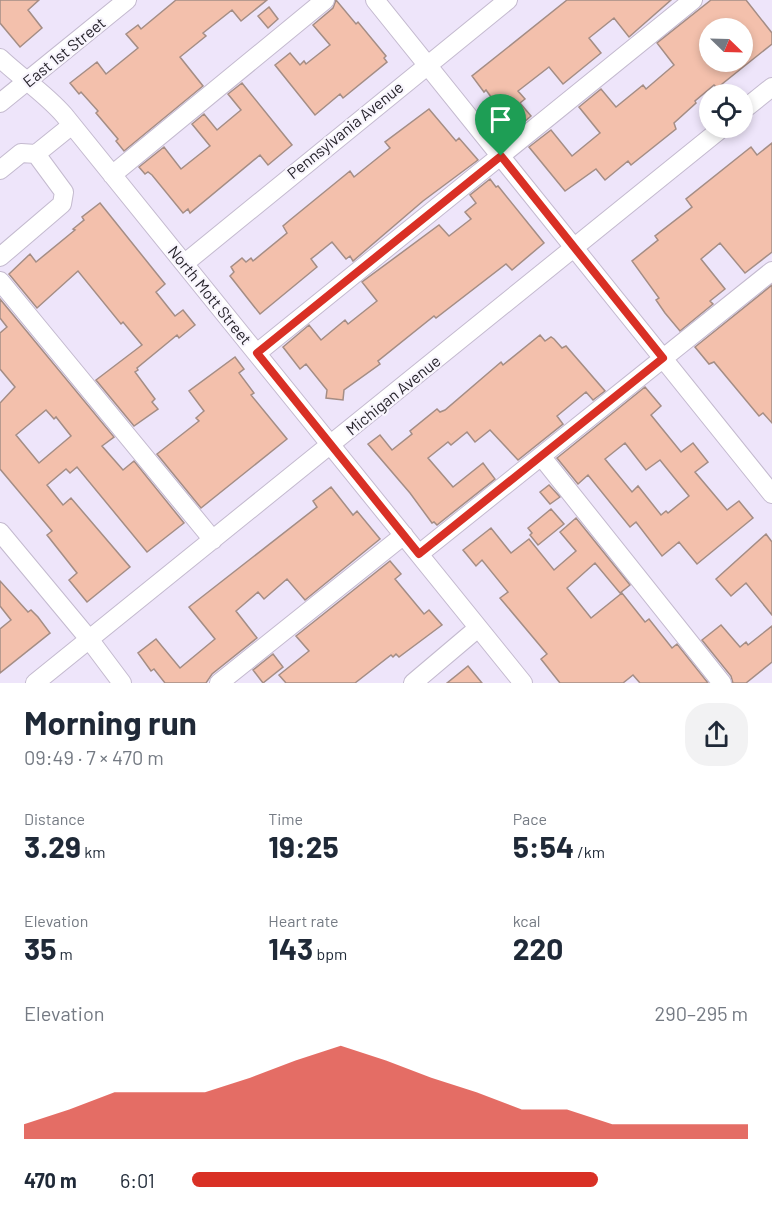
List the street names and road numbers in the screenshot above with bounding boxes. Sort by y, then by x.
street label: East 1st Street [19,13,109,91]
street label: Pennsylvania Avenue [283,77,407,182]
street label: North Mott Street [165,241,256,348]
street label: Michigan Avenue [342,351,444,438]

